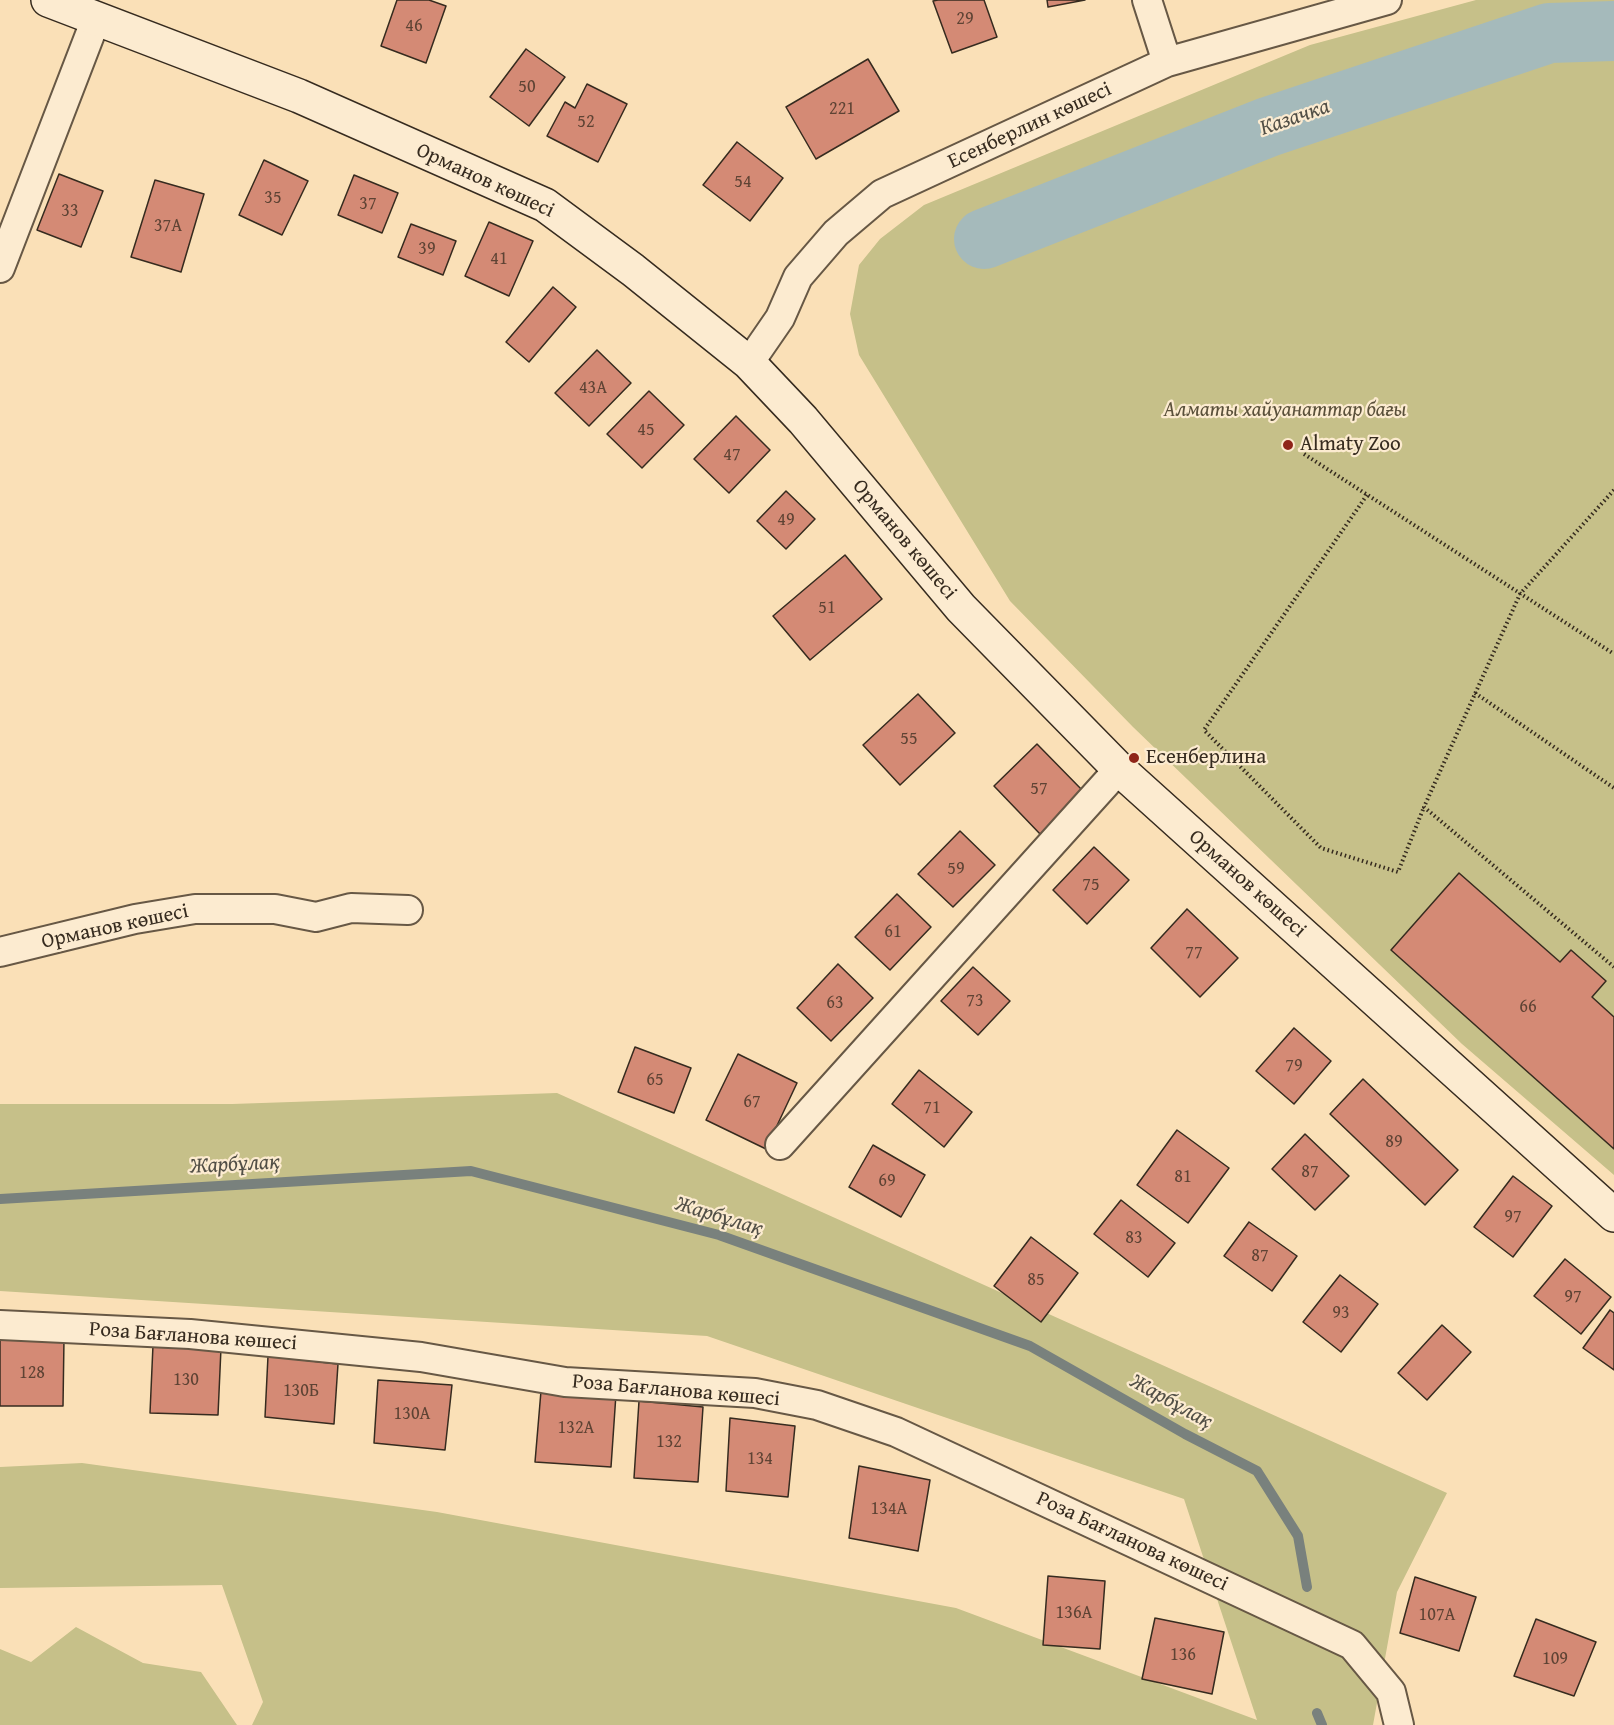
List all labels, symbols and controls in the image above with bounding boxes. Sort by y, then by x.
house number: 29 [956,8,974,30]
house number: 46 [405,15,423,37]
house number: 50 [518,76,536,98]
street label: Есенберлин көшесі [944,77,1116,175]
water label: Казачка [1257,94,1333,142]
house number: 221 [829,98,855,120]
house number: 52 [577,111,595,133]
street label: Орманов көшесі [412,138,558,224]
house number: 54 [734,171,752,193]
house number: 35 [264,187,282,209]
house number: 37 [359,193,377,215]
house number: 33 [61,200,79,222]
house number: 37А [154,215,182,237]
house number: 39 [418,238,436,260]
house number: 41 [490,248,508,270]
house number: 43А [579,377,607,399]
park label: Алматы хайуанаттар бағы [1164,398,1406,424]
house number: 45 [637,419,655,441]
place label: Almaty Zoo [1300,432,1401,458]
marker: Almaty Zoo [1281,438,1295,452]
house number: 47 [723,444,741,466]
street label: Орманов көшесі [846,475,962,605]
house number: 49 [777,509,795,531]
house number: 51 [818,597,836,619]
house number: 55 [900,728,918,750]
place label: Есенберлина [1146,745,1266,771]
marker: Есенберлина [1127,751,1141,765]
house number: 57 [1030,778,1048,800]
street label: Орманов көшесі [1183,825,1311,943]
house number: 59 [947,858,965,880]
house number: 75 [1082,874,1100,896]
street label: Орманов көшесі [39,899,191,955]
house number: 61 [884,921,902,943]
house number: 77 [1185,942,1203,964]
house number: 73 [966,990,984,1012]
house number: 63 [826,992,844,1014]
house number: 66 [1519,996,1537,1018]
house number: 79 [1285,1055,1303,1077]
house number: 65 [646,1069,664,1091]
house number: 67 [743,1091,761,1113]
house number: 71 [923,1097,941,1119]
house number: 89 [1385,1131,1403,1153]
water label: Жарбұлақ [189,1149,281,1181]
house number: 87 [1301,1161,1319,1183]
house number: 81 [1174,1166,1192,1188]
house number: 69 [878,1170,896,1192]
water label: Жарбұлақ [672,1191,766,1243]
house number: 97 [1504,1206,1522,1228]
house number: 83 [1125,1227,1143,1249]
house number: 87 [1251,1245,1269,1267]
house number: 85 [1027,1269,1045,1291]
house number: 97 [1564,1286,1582,1308]
house number: 93 [1332,1302,1350,1324]
street label: Роза Бағланова көшесі [88,1317,298,1357]
house number: 128 [19,1362,45,1384]
house number: 130 [173,1369,199,1391]
street label: Роза Бағланова көшесі [571,1369,781,1413]
water label: Жарбұлақ [1125,1369,1217,1435]
house number: 130Б [283,1380,319,1402]
house number: 130А [394,1403,430,1425]
house number: 132А [558,1417,594,1439]
house number: 132 [656,1431,682,1453]
house number: 134 [747,1448,773,1470]
street label: Роза Бағланова көшесі [1032,1487,1232,1597]
house number: 134А [871,1498,907,1520]
house number: 136А [1056,1602,1092,1624]
house number: 107А [1419,1604,1455,1626]
house number: 136 [1170,1644,1196,1666]
house number: 109 [1542,1648,1568,1670]

